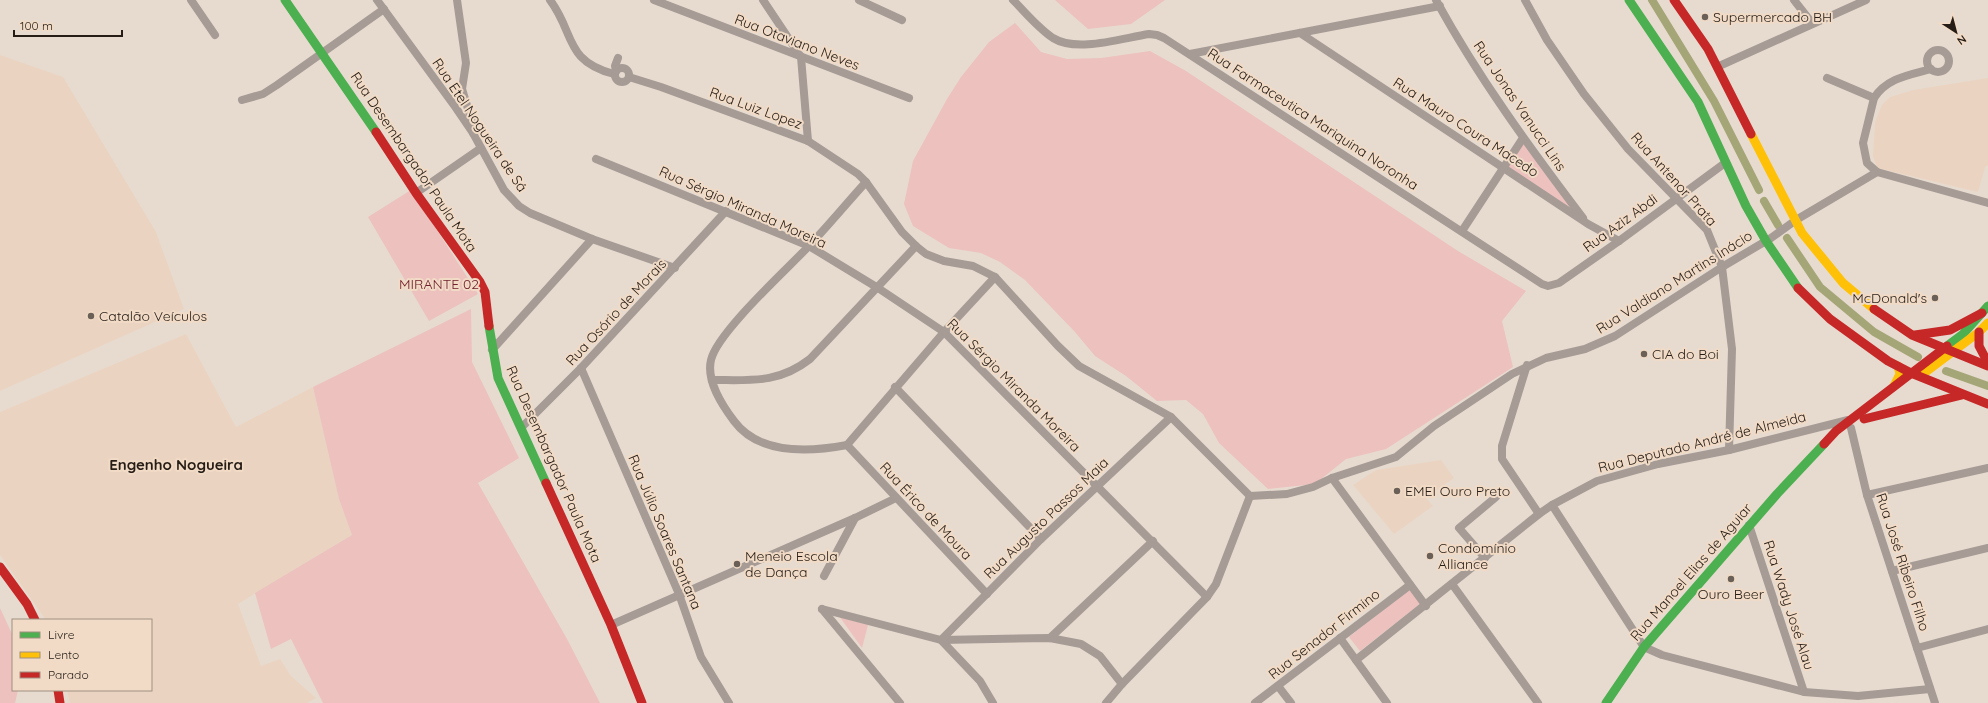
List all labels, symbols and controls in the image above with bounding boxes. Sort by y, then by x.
place label: Supermercado BH [1713,8,1832,26]
street label: Rua Otaviano Neves [732,10,862,74]
scale bar [14,12,122,38]
marker: Supermercado BH [1700,12,1710,22]
north arrow [1936,12,1976,52]
text: 100 m [20,18,53,33]
text: N [1954,32,1969,48]
street label: Rua Jonas Vanucci Lins [1470,38,1570,174]
street label: Rua Farmaceutica Mariquina Noronha [1204,44,1422,194]
street label: Rua Etel Nogueira de Sá [429,55,531,195]
street label: Rua Desembargador Paula Mota [347,68,481,256]
street label: Rua Mauro Coura Macedo [1390,73,1542,181]
street label: Rua Luiz Lopez [707,83,805,133]
street label: Rua Antenor Prata [1627,128,1721,230]
street label: Rua Sérgio Miranda Moreira [656,162,830,252]
street label: Rua Aziz Abdi [1579,190,1661,256]
street label: Rua Valdiano Martins Inácio [1592,226,1756,338]
street label: Rua Osório de Morais [562,255,670,369]
park label: MIRANTE 02 [399,275,479,293]
place label: McDonald's [1852,289,1927,307]
marker: McDonald's [1930,293,1940,303]
place label: Catalão Veículos [99,307,207,325]
marker: Catalão Veículos [86,311,96,321]
street label: Rua Sérgio Miranda Moreira [944,315,1084,455]
place label: CIA do Boi [1652,345,1719,363]
marker: CIA do Boi [1639,349,1649,359]
street label: Rua Desembargador Paula Mota [502,363,606,565]
street label: Rua Deputado André de Almeida [1596,407,1808,477]
street label: Rua Júlio Soares Santana [624,452,706,612]
street label: Rua Augusto Passos Maia [980,454,1112,582]
district label: Engenho Nogueira [109,455,243,474]
street label: Rua Érico de Moura [876,458,976,564]
place label: EMEI Ouro Preto [1405,482,1510,500]
marker: EMEI Ouro Preto [1392,486,1402,496]
street label: Rua José Ribeiro Filho [1872,491,1934,633]
street label: Rua Manoel Elias de Aguiar [1626,499,1756,645]
street label: Rua Wady José Alau [1760,538,1818,672]
place label: Condomínio Alliance [1438,539,1516,573]
place label: Meneio Escola de Dança [745,547,838,581]
marker: Condomínio Alliance [1425,551,1435,561]
marker: Meneio Escola de Dança [732,559,742,569]
marker: Ouro Beer [1726,574,1736,584]
street label: Rua Senador Firmino [1265,585,1383,683]
place label: Ouro Beer [1698,585,1765,603]
legend [12,619,152,691]
text: Livre [48,627,75,642]
text: Lento [48,647,79,662]
text: Parado [48,667,89,682]

